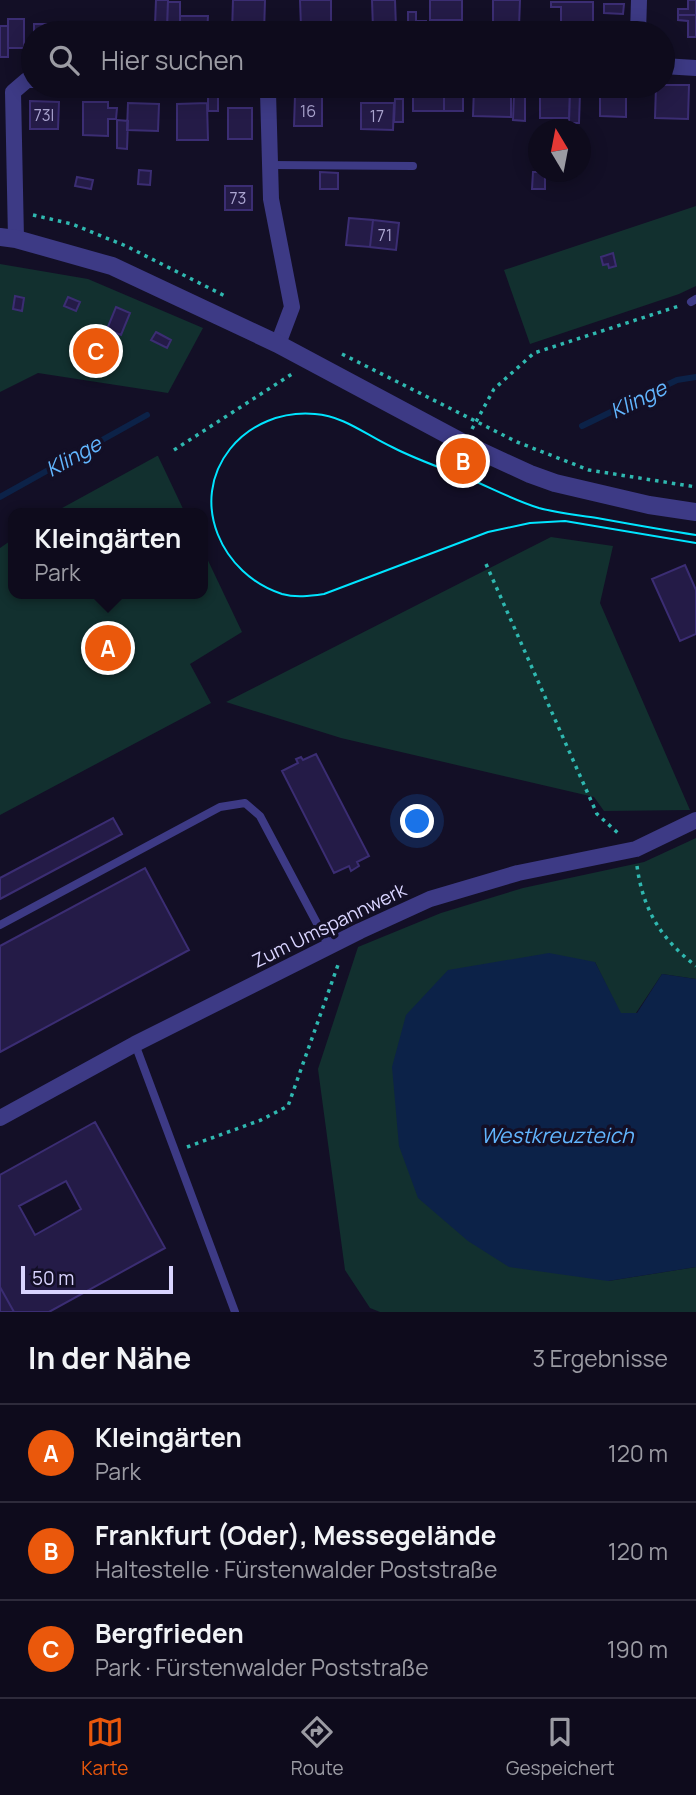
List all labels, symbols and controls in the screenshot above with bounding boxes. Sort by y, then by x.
search box [21,21,675,98]
icon: search [45,41,83,79]
text: Hier suchen [101,42,244,78]
house number: 16 [300,100,316,122]
house number: 73I [34,104,54,126]
house number: 17 [370,105,384,127]
north arrow [528,119,591,182]
house number: 73 [230,187,246,209]
house number: 71 [378,224,392,246]
pin: C [73,325,119,377]
water label: Klinge [605,373,672,425]
water label: Klinge [40,429,107,483]
pin: B [440,435,486,487]
popup [8,508,208,599]
text: Kleingärten [35,520,181,556]
text: Park [35,556,80,588]
pin: A [85,622,131,674]
your location [400,804,434,838]
street label: Zum Umspannwerk [248,876,411,974]
water label: Westkreuzteich [480,1121,635,1149]
scale bar [21,1263,173,1295]
text: 50 m [32,1265,74,1291]
text: In der Nähe [28,1337,191,1378]
text: 3 Ergebnisse [532,1342,668,1374]
text: Kleingärten [95,1419,242,1455]
text: A [43,1437,59,1469]
text: 120 m [608,1437,668,1469]
text: Park [95,1455,141,1487]
text: Frankfurt (Oder), Messegelände [95,1517,497,1553]
text: B [44,1535,58,1567]
text: 120 m [608,1535,668,1567]
text: Haltestelle · Fürstenwalder Poststraße [95,1553,497,1585]
text: Bergfrieden [95,1615,244,1651]
text: C [43,1633,60,1665]
text: 190 m [607,1633,668,1665]
text: Park · Fürstenwalder Poststraße [95,1651,429,1683]
tab: Karte [81,1713,128,1781]
tab: Route [291,1713,344,1781]
tab: Gespeichert [506,1713,615,1781]

